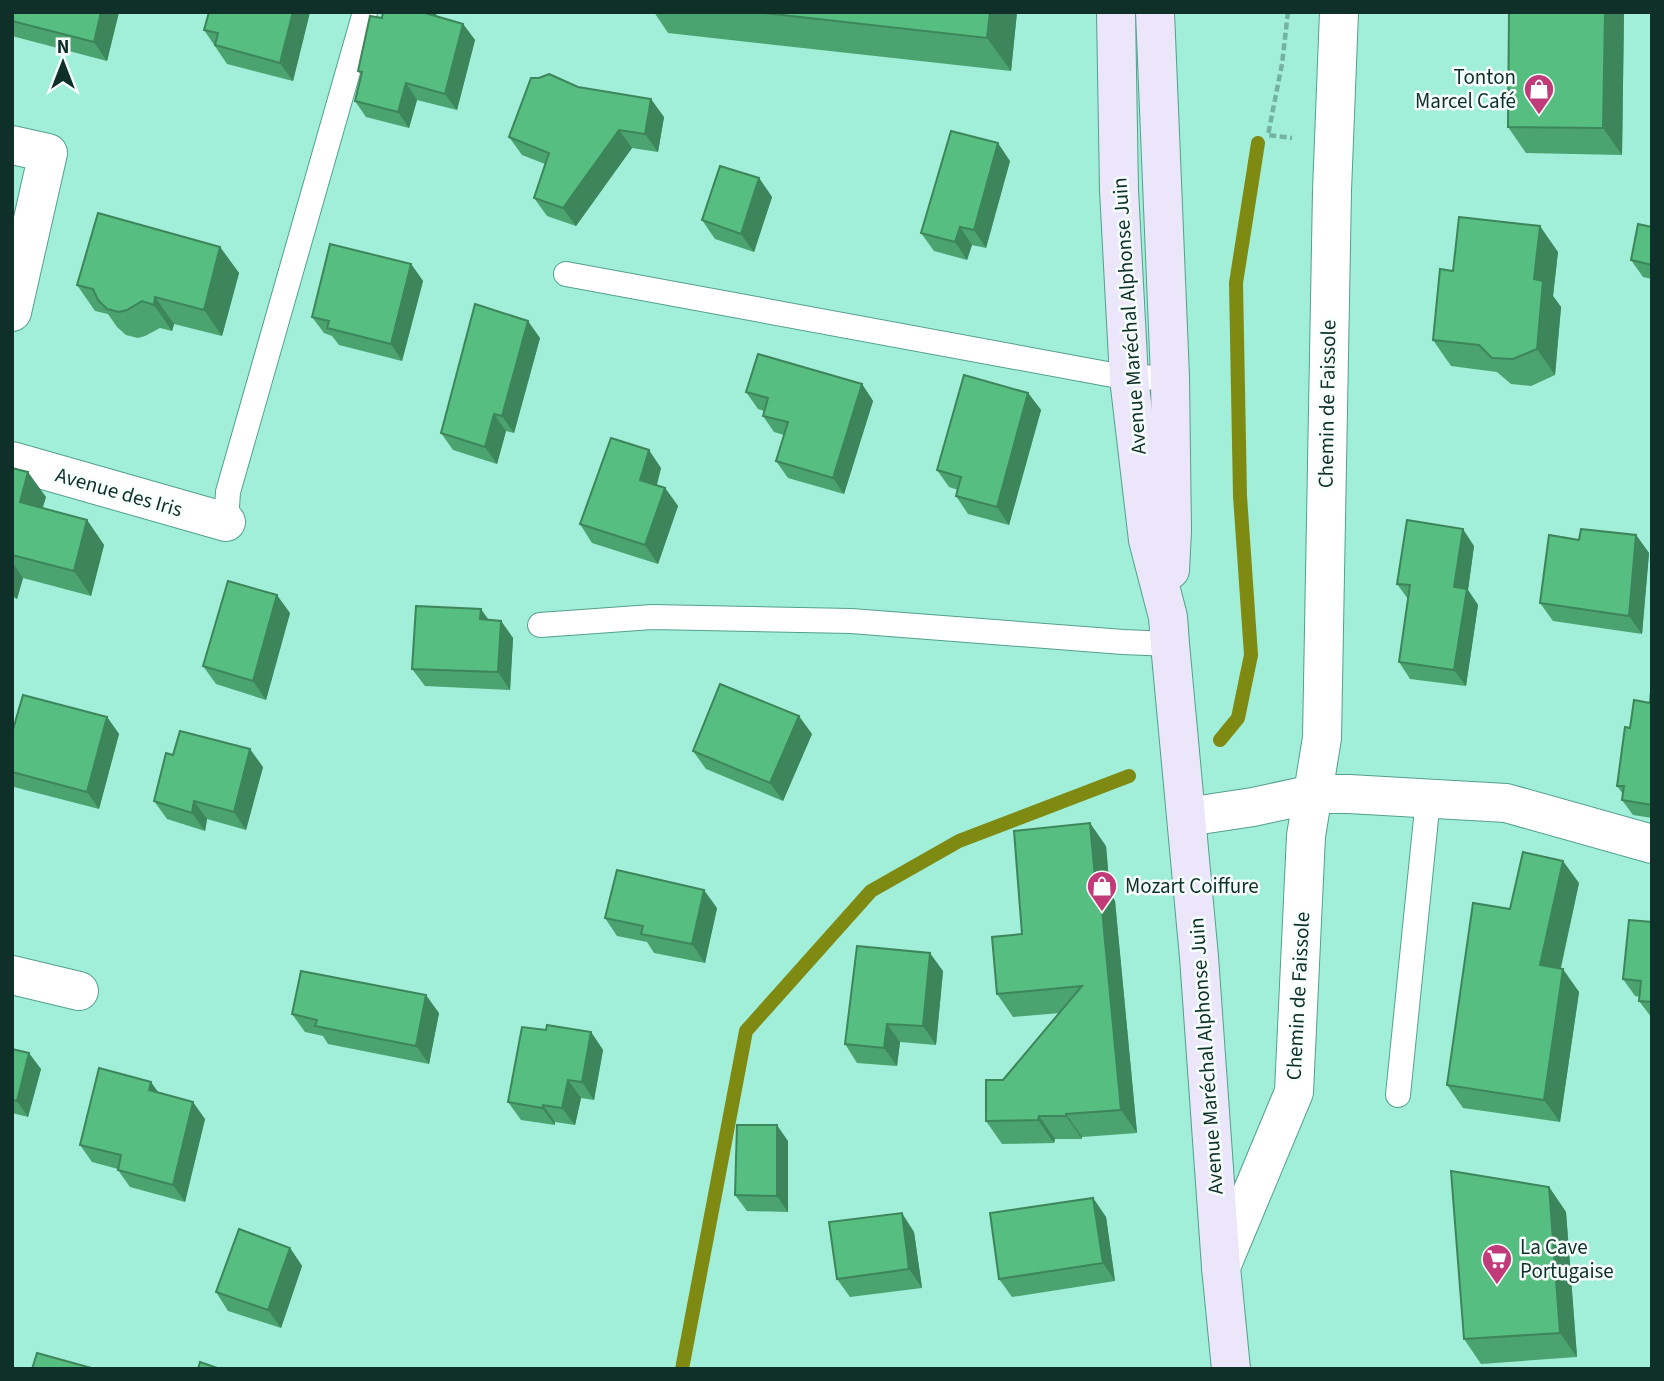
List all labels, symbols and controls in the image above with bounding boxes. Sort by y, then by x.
north arrow [28,28,98,98]
text: N [57,34,69,61]
place label: Tonton Marcel Café [1415,62,1516,116]
shop icon: Tonton Marcel Café [1522,72,1556,116]
street label: Avenue Maréchal Alphonse Juin [1104,176,1154,456]
street label: Chemin de Faissole [1311,319,1343,489]
street label: Avenue des Iris [52,460,186,524]
shop icon: Mozart Coiffure [1085,869,1119,913]
place label: Mozart Coiffure [1125,871,1259,901]
street label: Chemin de Faissole [1279,911,1317,1081]
street label: Avenue Maréchal Alphonse Juin [1181,916,1231,1196]
place label: La Cave Portugaise [1520,1232,1614,1286]
supermarket icon: La Cave Portugaise [1480,1242,1514,1286]

